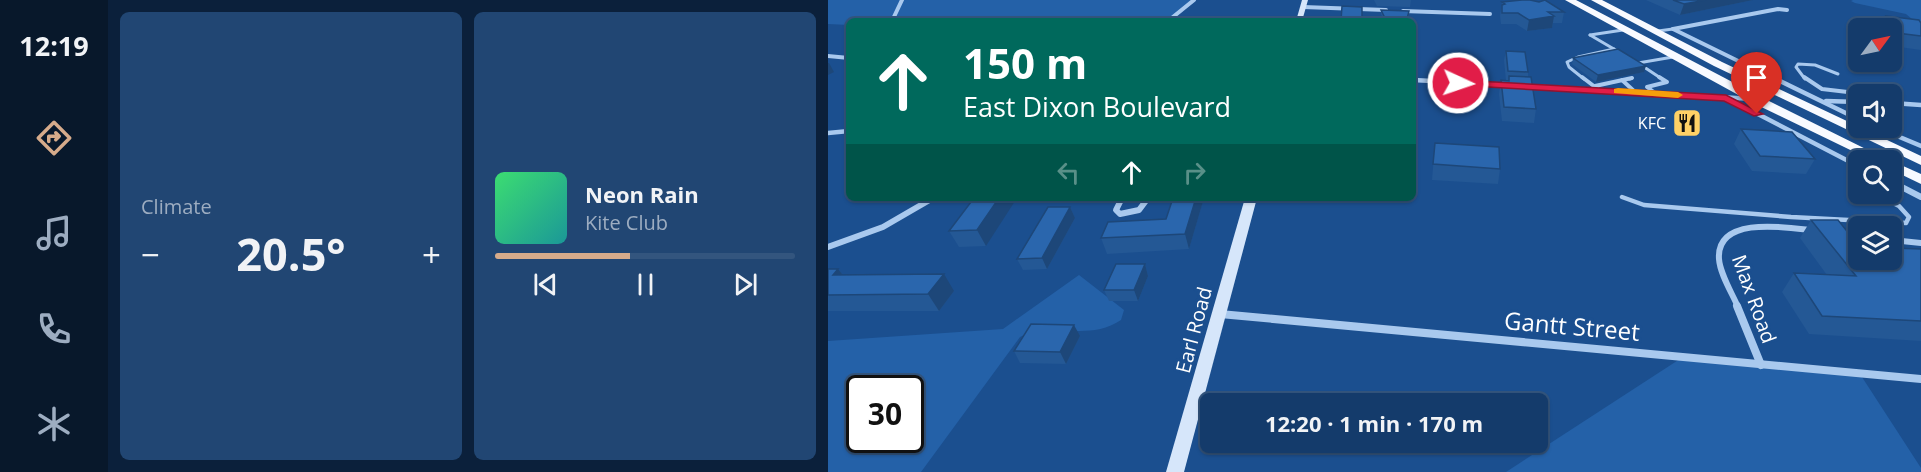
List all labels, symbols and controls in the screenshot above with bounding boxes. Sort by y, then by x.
north arrow [1848,18,1902,72]
map controls [1848,18,1902,270]
text: 12:19 [19,27,89,64]
text: 150 m [963,34,1087,91]
icon: ahead [864,42,942,120]
position arrow [1426,51,1490,115]
pin [1731,52,1782,114]
icon: arrive [1740,61,1773,94]
button: sound [1848,84,1902,138]
text: East Dixon Boulevard [963,88,1231,125]
restaurant icon: KFC [1671,107,1703,139]
place label: KFC [1638,112,1666,134]
icon: directions [33,117,75,159]
button: search [1848,150,1902,204]
icon: left [1052,156,1085,189]
icon: ahead [1115,156,1148,189]
icon: right [1178,156,1211,189]
text: Neon Rain [585,179,699,209]
text: Climate [141,193,212,220]
text: Kite Club [585,209,668,236]
icon: music [33,212,75,254]
button: layers [1848,216,1902,270]
text: 20.5° [236,223,346,284]
text: − [141,232,160,277]
text: + [422,232,441,277]
street label: Max Road [1726,251,1783,347]
icon: previous [529,268,562,301]
icon: pause [629,268,662,301]
icon: next [729,268,762,301]
street label: Earl Road [1169,284,1218,376]
street label: Gantt Street [1503,303,1641,348]
icon: phone [33,308,75,350]
speed limit sign: 30 [846,375,924,453]
icon: climate [33,403,75,445]
text: 12:20 · 1 min · 170 m [1265,408,1483,438]

